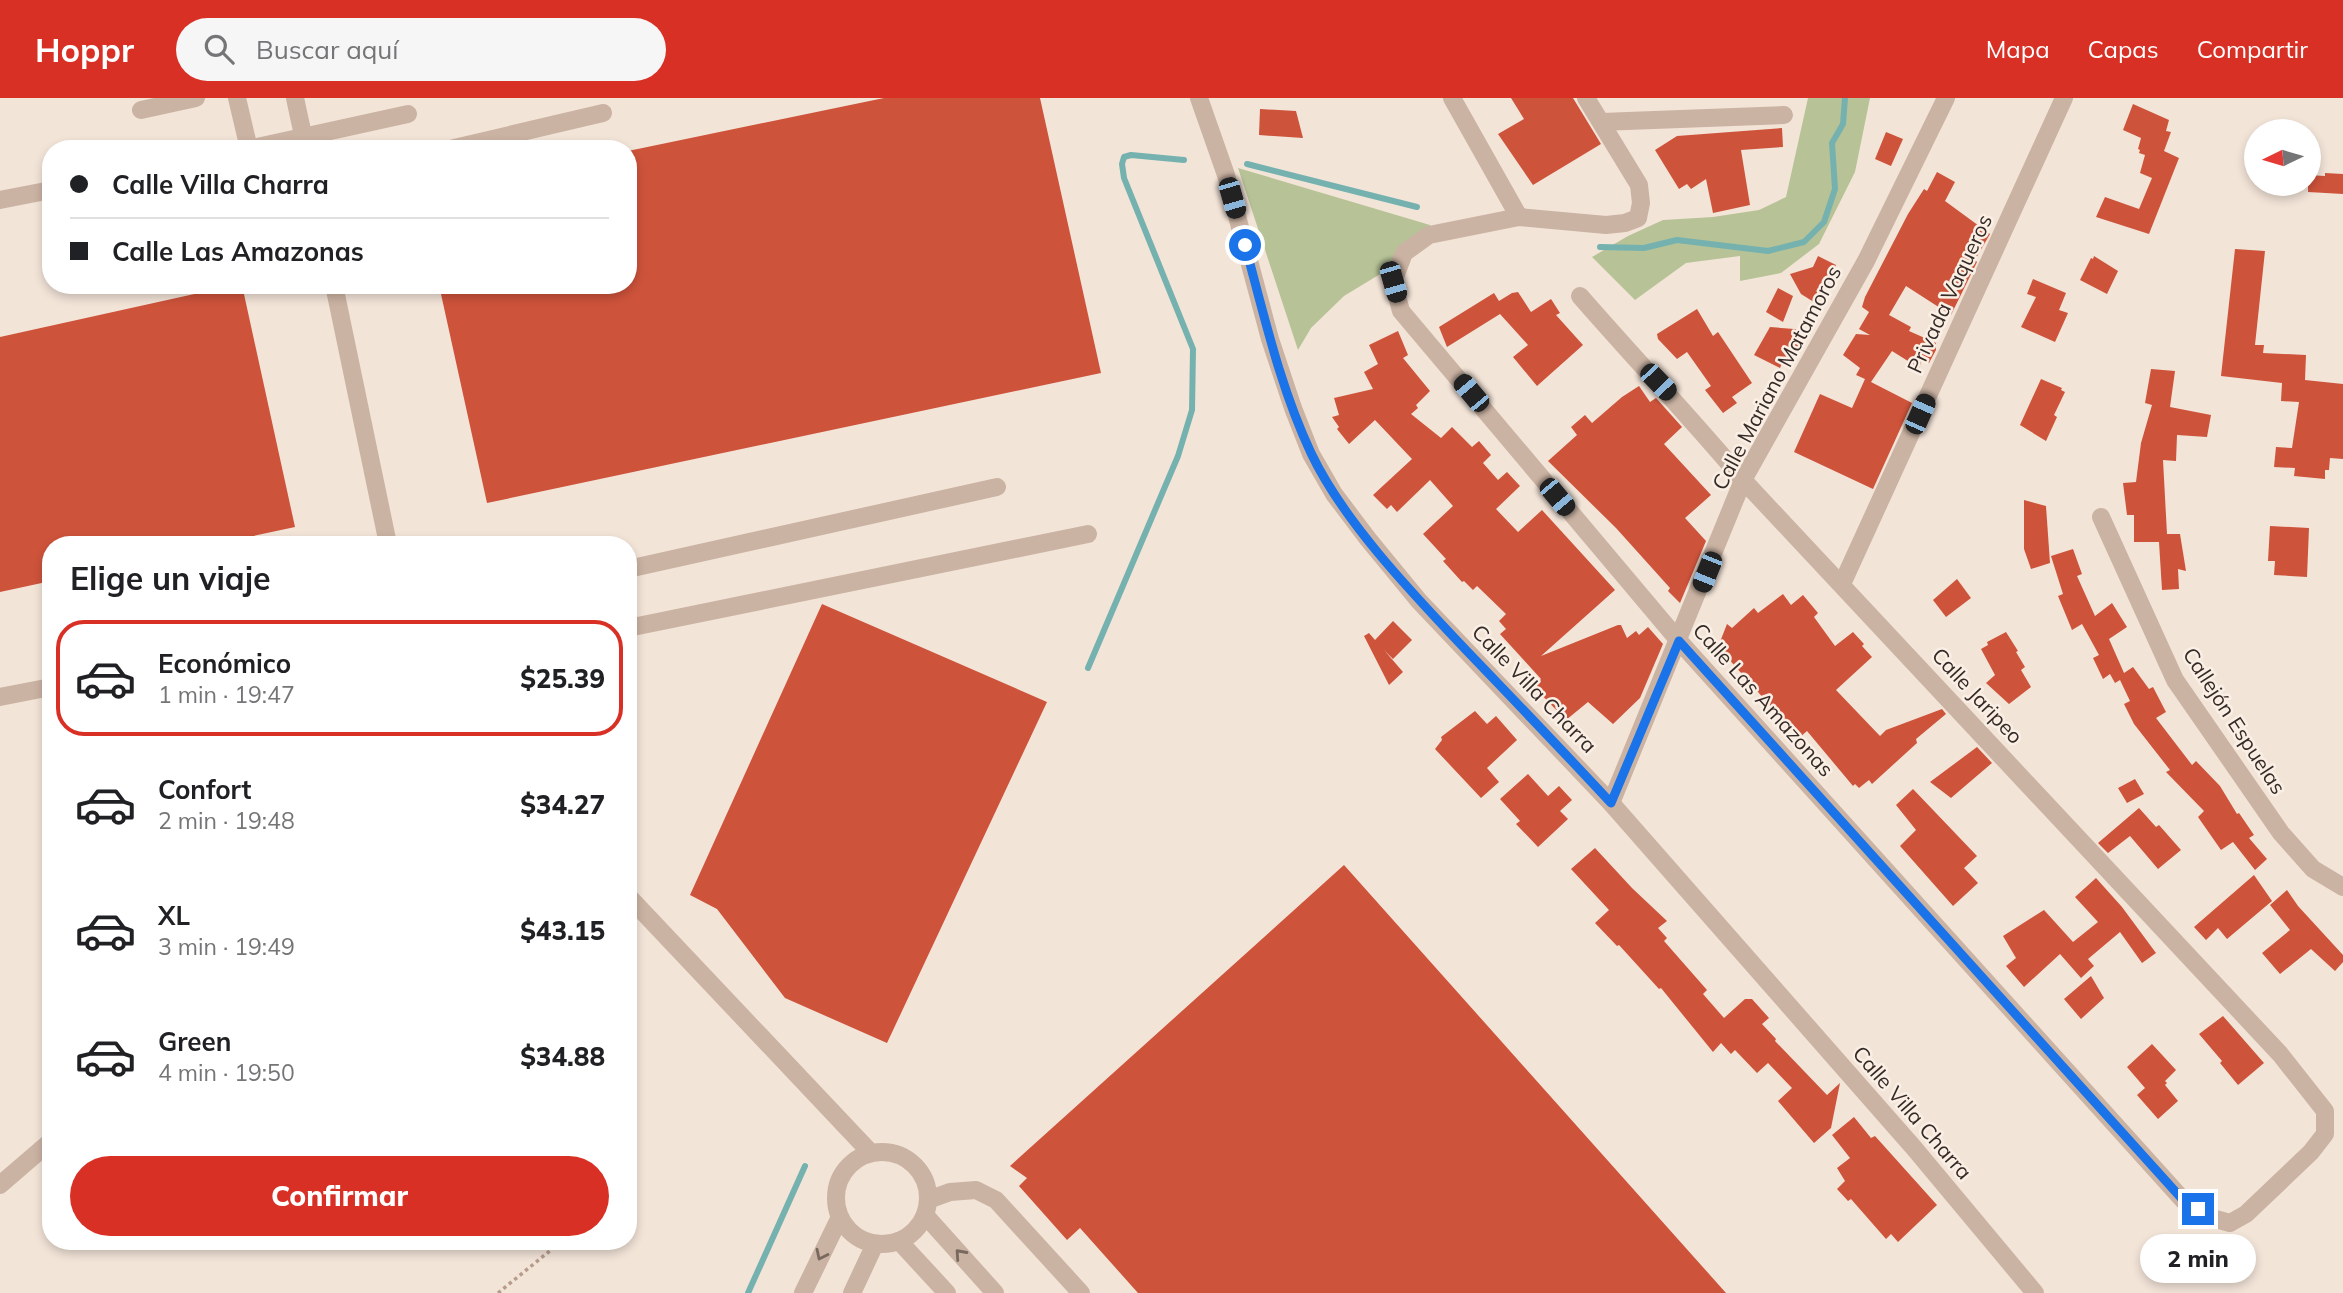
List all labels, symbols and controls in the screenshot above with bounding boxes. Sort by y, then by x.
search box [176,18,666,81]
text: Hoppr [35,29,134,70]
icon: search [200,30,238,68]
text: Buscar aquí [256,33,399,66]
text: Mapa [1986,34,2050,64]
text: Capas [2088,34,2159,64]
text: Compartir [2197,34,2308,64]
north arrow [2244,119,2320,196]
map controls [2244,119,2321,196]
text: Calle Villa Charra [112,168,329,201]
car [1217,175,1248,221]
street label: Privada Vaqueros [1901,210,1997,377]
route start [1229,229,1261,261]
text: Calle Las Amazonas [112,235,364,268]
car [1378,259,1409,305]
street label: Calle Mariano Matamoros [1706,261,1846,494]
car [1636,360,1681,404]
car [1450,370,1493,416]
car [1902,391,1939,437]
car [1536,474,1579,520]
car [1690,549,1725,595]
text: Elige un viaje [70,558,271,598]
street label: Calle Las Amazonas [1688,617,1840,782]
street label: Calle Villa Charra [1467,619,1603,758]
street label: Calle Jaripeo [1927,642,2029,749]
street label: Callejón Espuelas [2178,642,2292,799]
icon: car [74,647,137,710]
text: Económico [158,647,291,680]
text: $25.39 [520,662,605,695]
text: 1 min · 19:47 [158,680,295,709]
icon: car [74,773,137,836]
text: Confort [158,773,251,806]
text: $34.27 [520,788,605,821]
text: 2 min · 19:48 [158,806,295,835]
icon: car [74,899,137,962]
text: XL [158,899,190,932]
text: $43.15 [520,914,605,947]
text: 3 min · 19:49 [158,932,295,961]
icon: car [74,1025,137,1088]
text: Green [158,1025,231,1058]
text: $34.88 [520,1040,605,1073]
street label: Calle Villa Charra [1848,1040,1978,1184]
text: 4 min · 19:50 [158,1058,295,1087]
button: Confirmar [70,1156,609,1236]
route end [2182,1193,2214,1225]
callout: 2 min [2140,1234,2256,1282]
text: 2 min [2167,1244,2229,1273]
one-way arrow [815,1248,829,1260]
one-way arrow [956,1249,968,1262]

